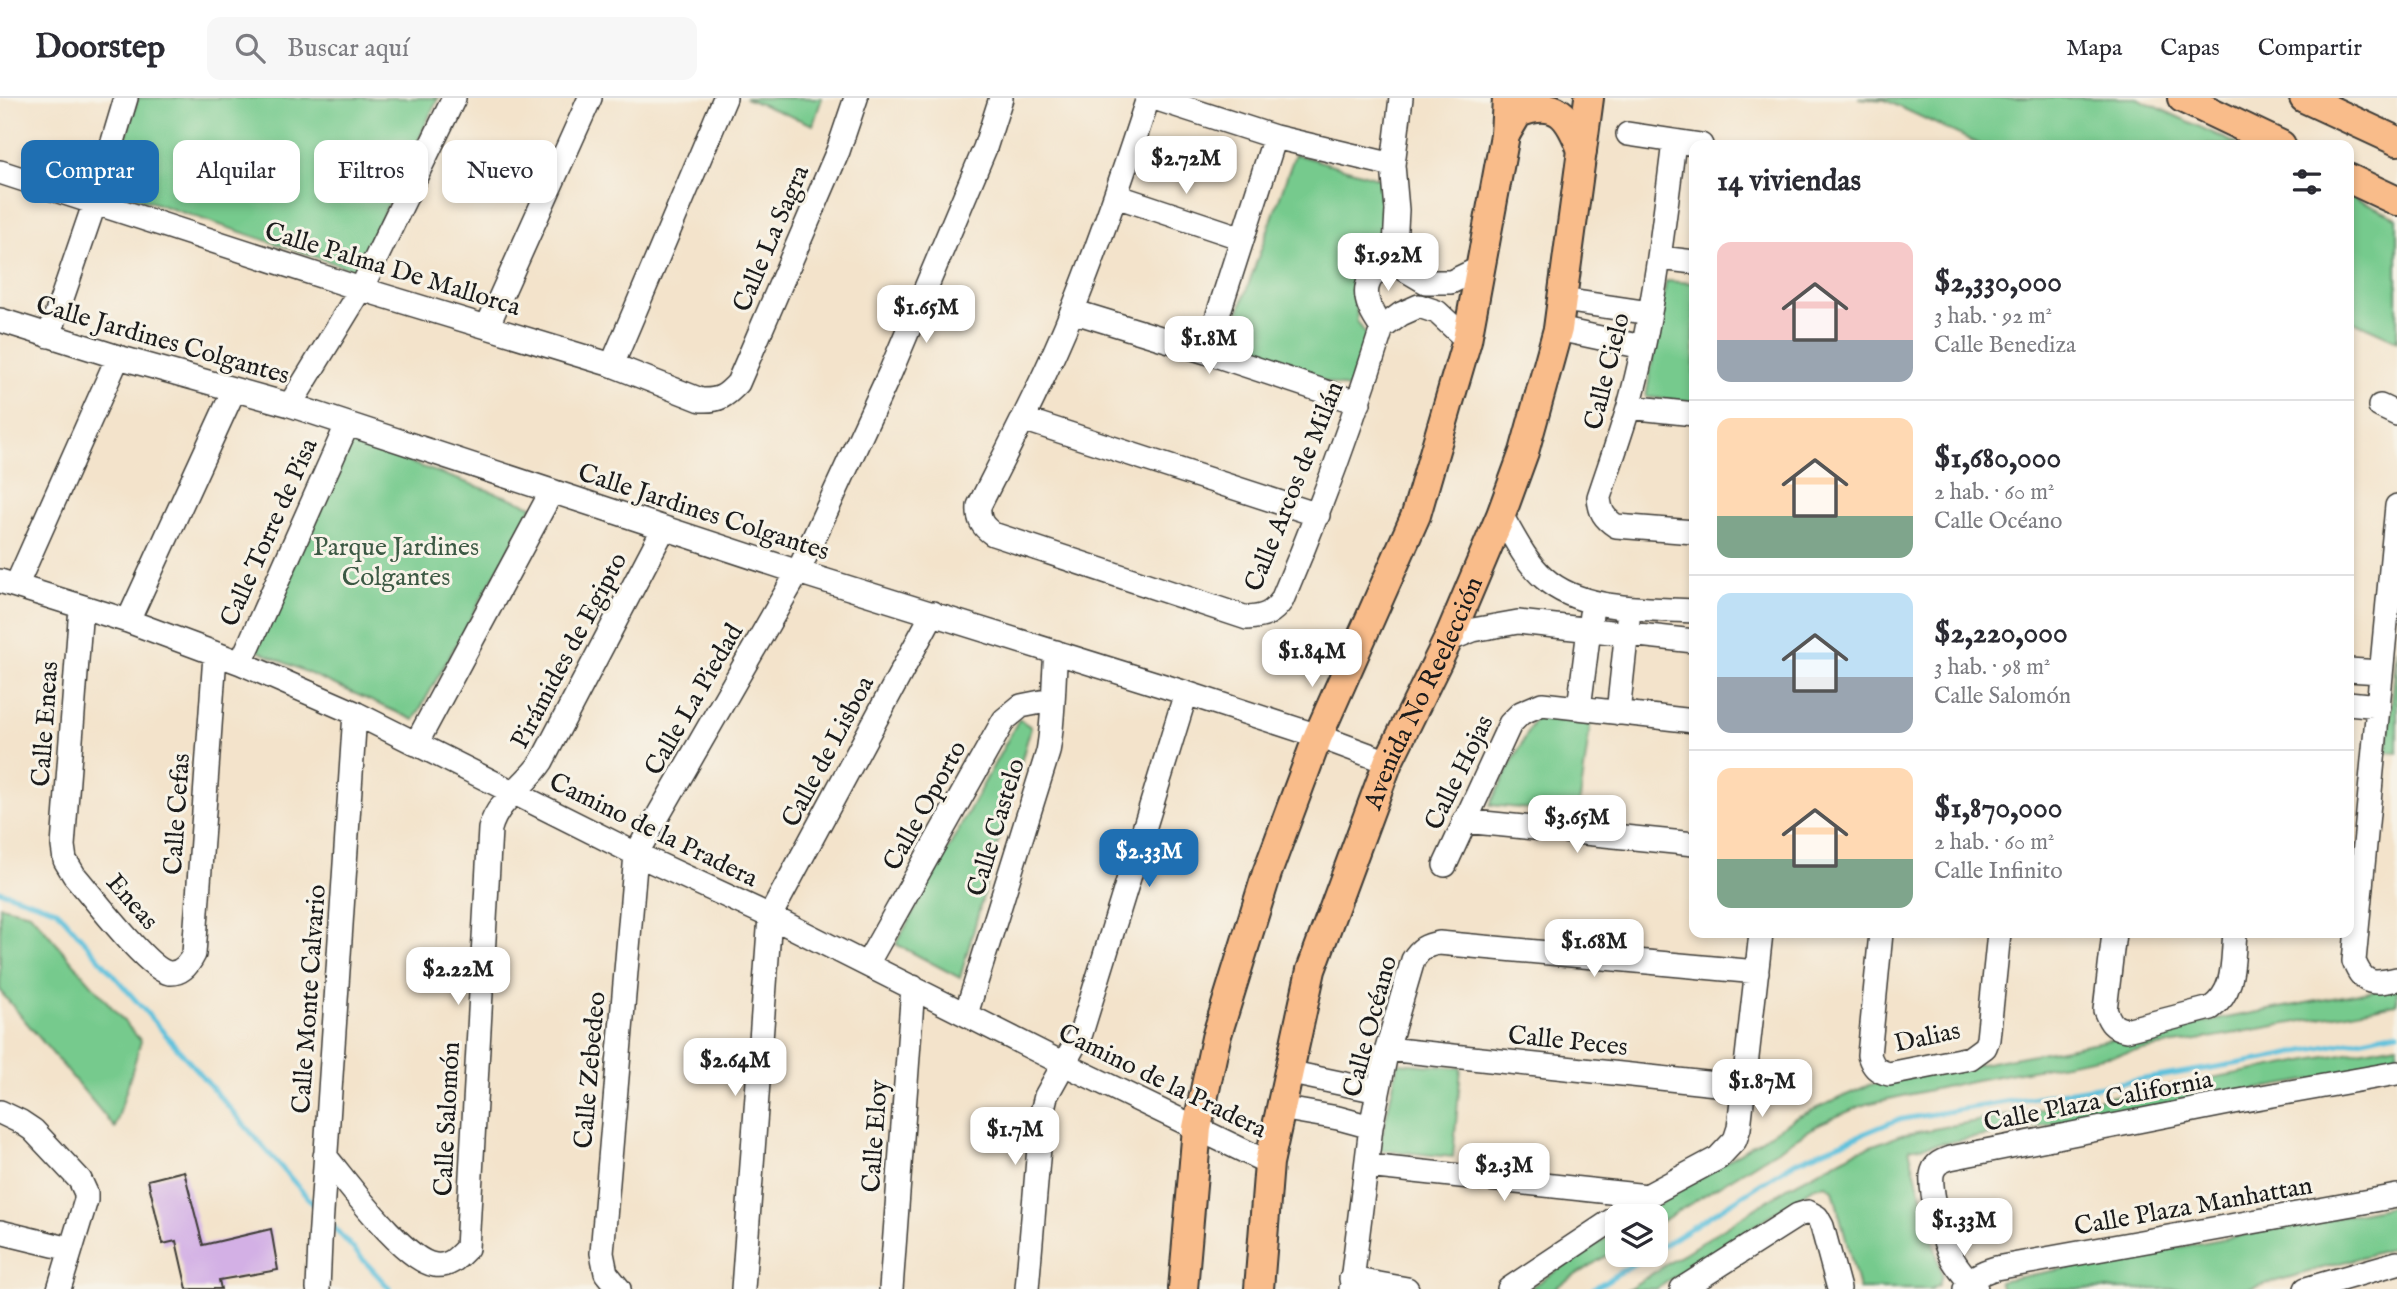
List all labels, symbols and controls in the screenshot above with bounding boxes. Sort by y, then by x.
search box [207,17,697,80]
text: Doorstep [35,27,165,69]
icon: search [231,29,269,67]
text: Buscar aquí [287,32,409,65]
text: Mapa [2066,33,2122,64]
text: Capas [2160,33,2220,64]
text: Compartir [2258,33,2362,64]
pin: $2.72M [1129,136,1243,196]
chip: Comprar [21,140,159,203]
chip: Alquilar [173,140,300,203]
chip: Filtros [314,140,428,203]
chip: Nuevo [442,140,557,203]
text: $2.72M [1151,144,1221,173]
street label: Calle La Sagra [726,159,817,317]
text: 14 viviendas [1717,163,1861,201]
icon: filters [2288,163,2326,201]
street label: Calle Palma De Mallorca [261,215,525,324]
pin: $1.92M [1331,234,1445,293]
text: $1.92M [1354,241,1422,270]
text: $2,330,000 [1934,264,2062,302]
icon: home [1773,270,1857,354]
pin: $1.65M [869,286,983,345]
street label: Calle Jardines Colgantes [32,288,293,392]
text: $1.65M [893,293,959,322]
text: 3 hab. · 92 m² [1934,302,2052,331]
street label: Calle Cielo [1577,309,1638,433]
pin: $1.8M [1160,316,1258,376]
text: $1.8M [1181,324,1237,353]
text: Calle Benediza [1934,331,2076,360]
street label: Calle Arcos de Milán [1237,377,1352,596]
street label: Calle Torre de Pisa [213,433,326,632]
text: $1,680,000 [1934,440,2061,478]
icon: home [1773,446,1857,530]
street label: Calle Jardines Colgantes [574,456,833,569]
text: 2 hab. · 60 m² [1934,478,2055,507]
text: Calle Océano [1934,507,2063,536]
park label: Parque Jardines Colgantes [313,531,479,594]
street label: Pirámides de Egipto [504,547,635,755]
street label: Avenida No Reelección [1357,572,1491,815]
text: $2,220,000 [1934,615,2068,653]
street label: Calle La Piedad [638,618,751,781]
icon: home [1773,621,1857,705]
pin: $1.84M [1255,630,1369,689]
text: $1.84M [1278,637,1346,666]
text: 3 hab. · 98 m² [1934,653,2050,682]
street label: Calle Eneas [25,660,66,788]
street label: Calle de Lisboa [775,670,882,833]
text: Calle Salomón [1934,682,2071,711]
street label: Calle Hojas [1417,710,1501,836]
street label: Calle Oporto [876,735,975,877]
street label: Calle Cefas [157,752,198,876]
street label: Calle Castelo [960,755,1033,900]
street label: Camino de la Pradera [544,765,764,896]
text: $1,870,000 [1934,790,2063,828]
pin: $3.65M [1520,796,1634,855]
icon: home [1773,796,1857,880]
text: $3.65M [1544,803,1610,832]
text: 2 hab. · 60 m² [1934,828,2055,857]
pin: $2.33M [1092,830,1206,889]
text: $2.33M [1115,837,1183,866]
text: Calle Infinito [1934,857,2063,886]
street label: Eneas [98,867,165,937]
street label: Calle Monte Calvario [285,883,334,1115]
pin: $1.68M [1537,920,1651,979]
text: $1.68M [1561,927,1627,956]
pin: $2.22M [401,948,515,1007]
street label: Calle Océano [1336,952,1405,1101]
text: $2.22M [422,955,494,984]
street label: Calle Zebedeo [567,990,614,1150]
street label: Dalias [1891,1014,1963,1061]
street label: Camino de la Pradera [1053,1016,1273,1147]
street label: Calle Peces [1506,1019,1629,1064]
pin: $2.64M [678,1038,792,1098]
street label: Calle Salomón [427,1041,468,1197]
text: $2.64M [699,1046,771,1075]
pin: $1.87M [1705,1060,1819,1119]
street label: Calle Plaza California [1981,1063,2216,1140]
text: $1.87M [1728,1067,1796,1096]
street label: Calle Eloy [855,1078,896,1194]
pin: $1.7M [966,1108,1064,1167]
text: $1.7M [986,1115,1044,1144]
pin: $2.3M [1455,1144,1553,1203]
text: $2.3M [1475,1151,1533,1180]
street label: Calle Plaza Manhattan [2072,1169,2315,1244]
pin: $1.33M [1907,1198,2021,1258]
map controls [1605,1204,1668,1267]
button: layers [1605,1204,1668,1267]
text: $1.33M [1931,1206,1997,1235]

